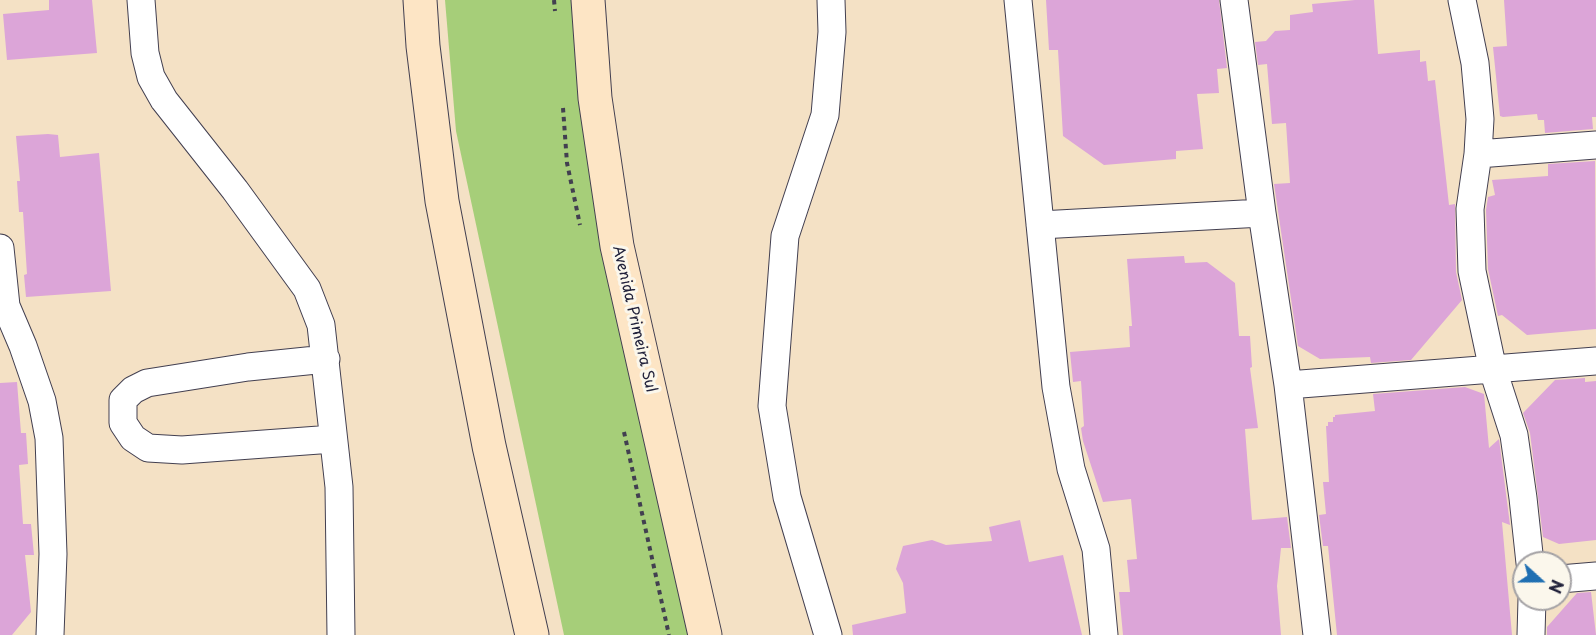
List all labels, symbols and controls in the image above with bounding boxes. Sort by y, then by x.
street label: Avenida Primeira Sul [608,244,660,394]
north arrow [1512,551,1572,611]
text: N [1543,577,1570,597]

